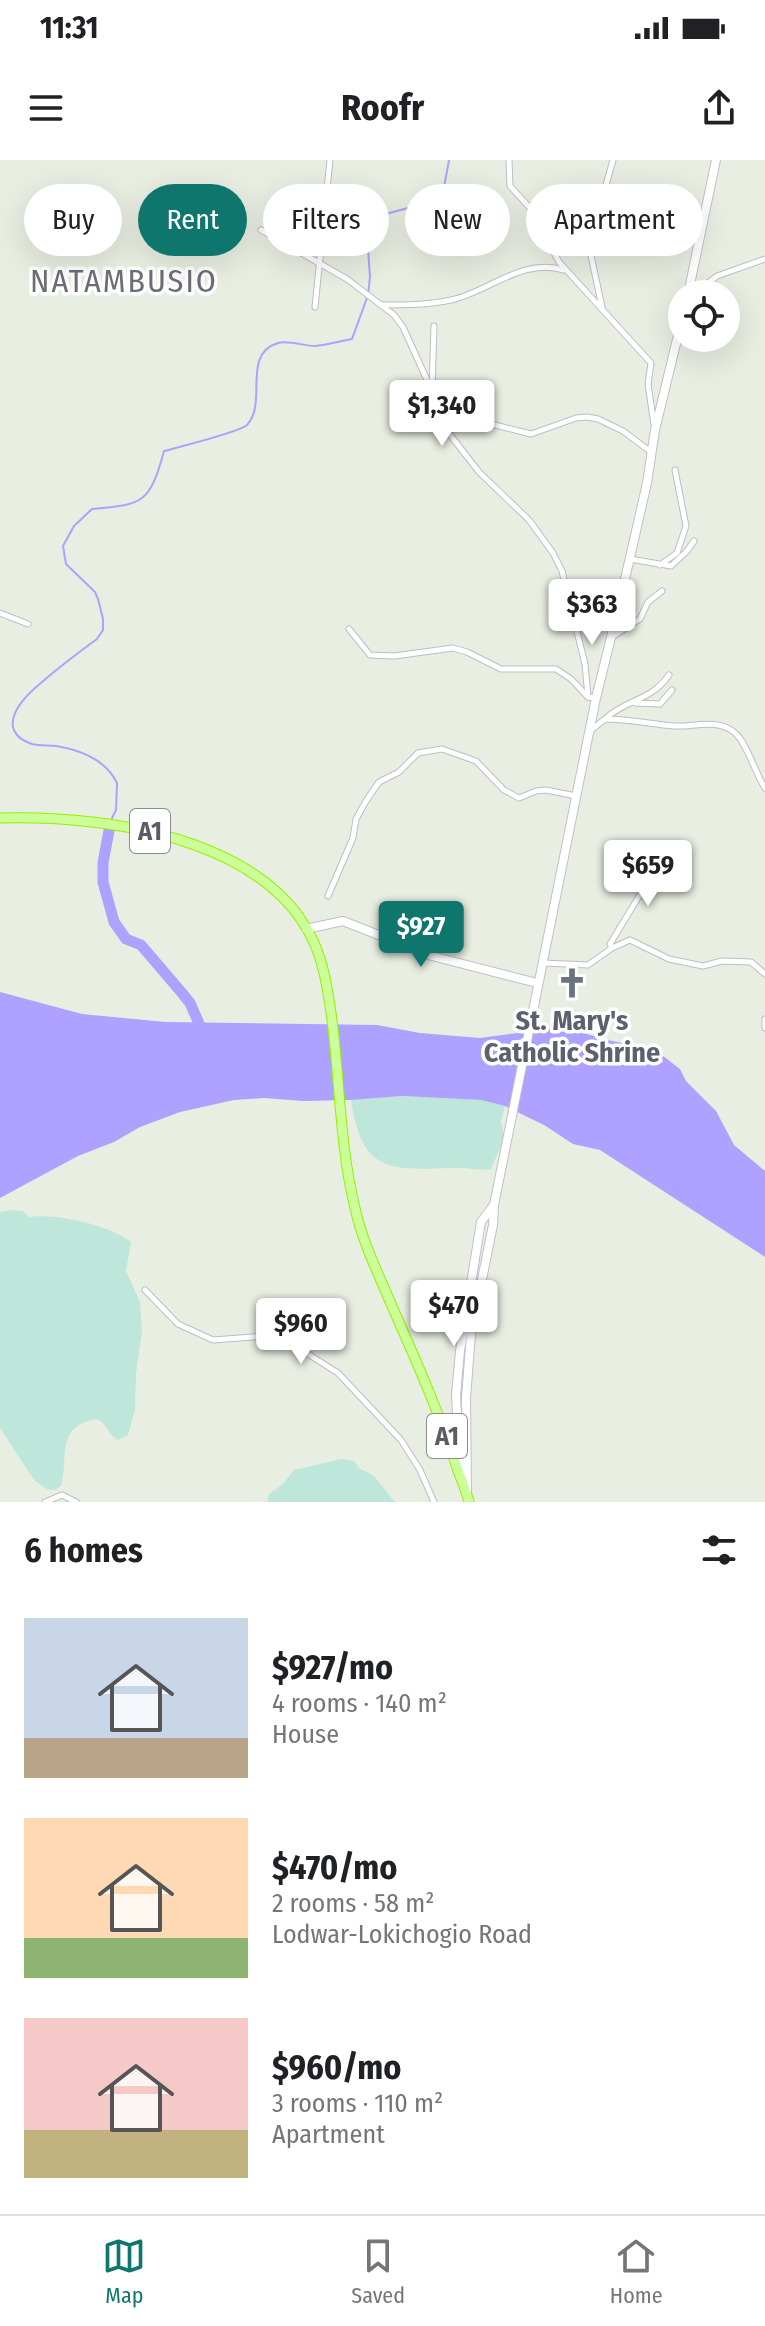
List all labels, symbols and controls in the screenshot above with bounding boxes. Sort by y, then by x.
text: 11:31 [40,10,98,46]
icon: menu [24,86,68,130]
text: Roofr [341,86,424,130]
icon: share [697,86,741,130]
chip: Buy [24,184,122,256]
chip: Rent [138,184,247,256]
chip: Filters [263,184,389,256]
chip: New [405,184,510,256]
chip: Apartment [526,184,703,256]
district label: NATAMBUSIO [30,262,218,300]
map controls [668,280,740,352]
button: locate [668,280,740,352]
pin: $1,340 [377,380,507,448]
text: $1,340 [407,390,477,421]
pin: $363 [545,579,639,647]
text: $363 [567,589,617,620]
road number: A1 [130,809,170,853]
pin: $659 [601,840,695,908]
text: $659 [622,850,674,881]
pin: $927 [374,901,468,969]
text: $927 [397,911,445,942]
church icon: St. Mary's Catholic Shrine [555,966,589,1000]
place label: St. Mary's Catholic Shrine [484,1004,660,1069]
pin: $470 [407,1280,501,1348]
text: $470 [429,1290,479,1321]
pin: $960 [254,1298,348,1366]
text: $960 [274,1308,328,1339]
road number: A1 [427,1414,467,1458]
icon: filters [697,1528,741,1572]
text: 6 homes [24,1530,143,1571]
text: $927/mo [272,1647,393,1688]
icon: home [88,1650,184,1746]
text: 4 rooms · 140 m² [272,1688,447,1719]
text: House [272,1719,339,1750]
text: $470/mo [272,1847,397,1888]
icon: home [88,1850,184,1946]
text: 2 rooms · 58 m² [272,1888,434,1919]
text: Lodwar-Lokichogio Road [272,1919,532,1950]
text: $960/mo [272,2047,401,2088]
icon: home [88,2050,184,2146]
text: 3 rooms · 110 m² [272,2088,443,2119]
text: Apartment [272,2119,385,2150]
tab: Map [102,2234,146,2309]
tab: Saved [351,2234,405,2309]
tab: Home [610,2234,663,2309]

